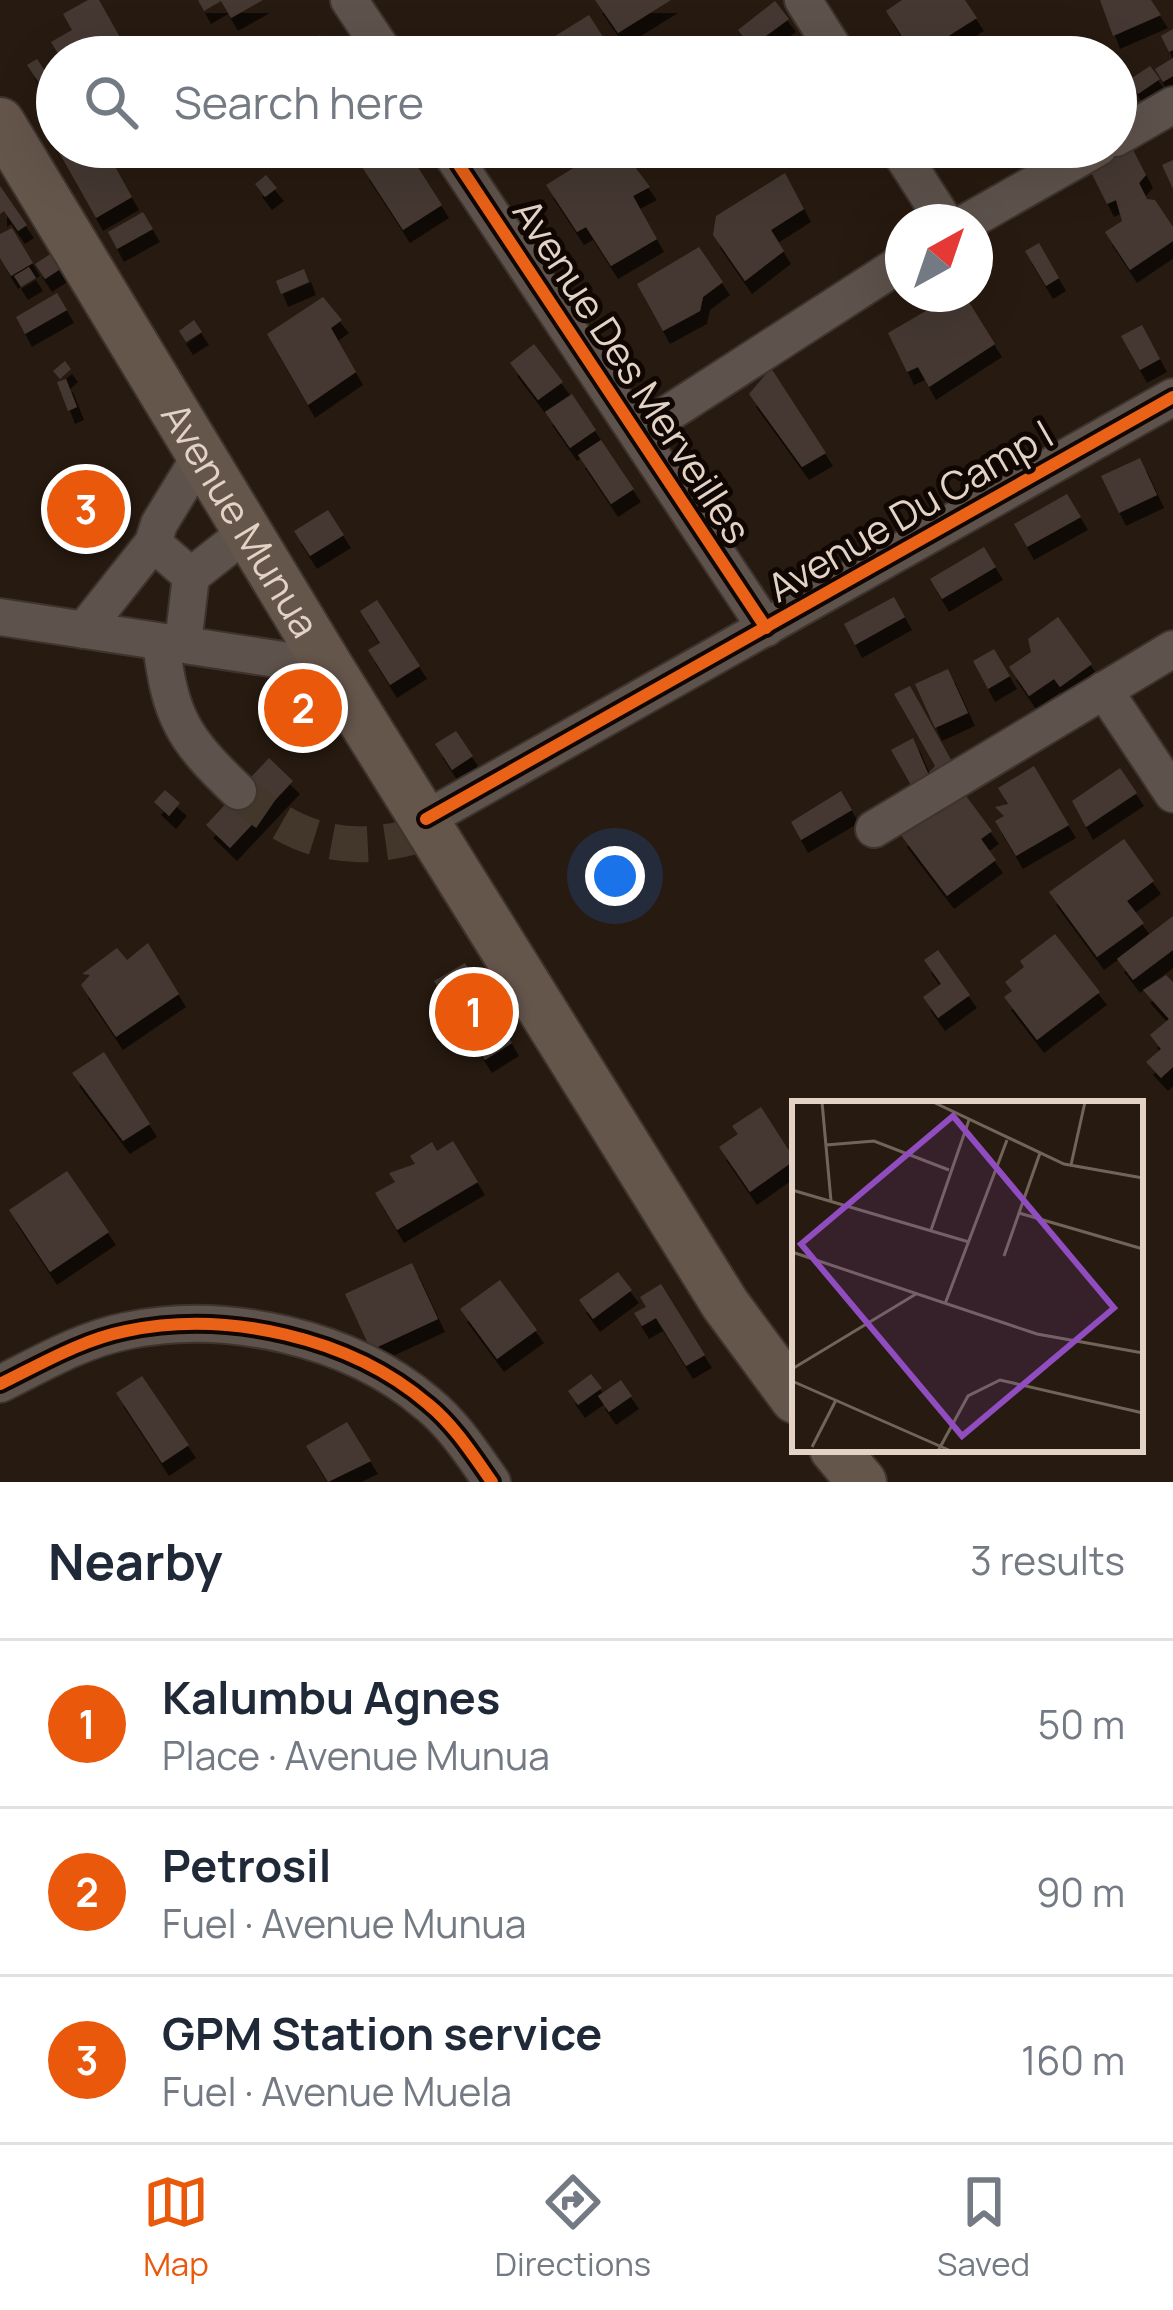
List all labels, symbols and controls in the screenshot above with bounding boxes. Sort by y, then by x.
search box [36,36,1137,168]
icon: search [78,69,144,135]
text: Search here [174,71,424,133]
street label: Avenue Des Merveilles [501,188,765,553]
north arrow [885,204,993,312]
street label: Avenue Munua [149,392,333,647]
street label: Avenue Du Camp I [757,406,1062,614]
pin: 3 [47,464,125,554]
pin: 2 [264,663,342,753]
your location [585,846,645,906]
pin: 1 [435,967,513,1057]
inset map [792,1101,1143,1452]
text: Nearby [48,1526,223,1595]
text: 3 results [970,1533,1125,1587]
text: Kalumbu Agnes [162,1666,500,1728]
text: 1 [78,1697,96,1751]
text: 50 m [1038,1697,1125,1751]
text: Place · Avenue Munua [162,1728,550,1782]
text: Petrosil [162,1834,331,1896]
text: 2 [75,1865,99,1919]
text: 90 m [1036,1865,1125,1919]
text: Fuel · Avenue Munua [162,1896,526,1950]
text: GPM Station service [162,2002,602,2064]
text: 3 [76,2033,98,2087]
text: 160 m [1021,2033,1125,2087]
text: Fuel · Avenue Muela [162,2064,512,2118]
tab: Map [143,2169,209,2286]
tab: Directions [495,2169,651,2286]
tab: Saved [937,2169,1030,2286]

